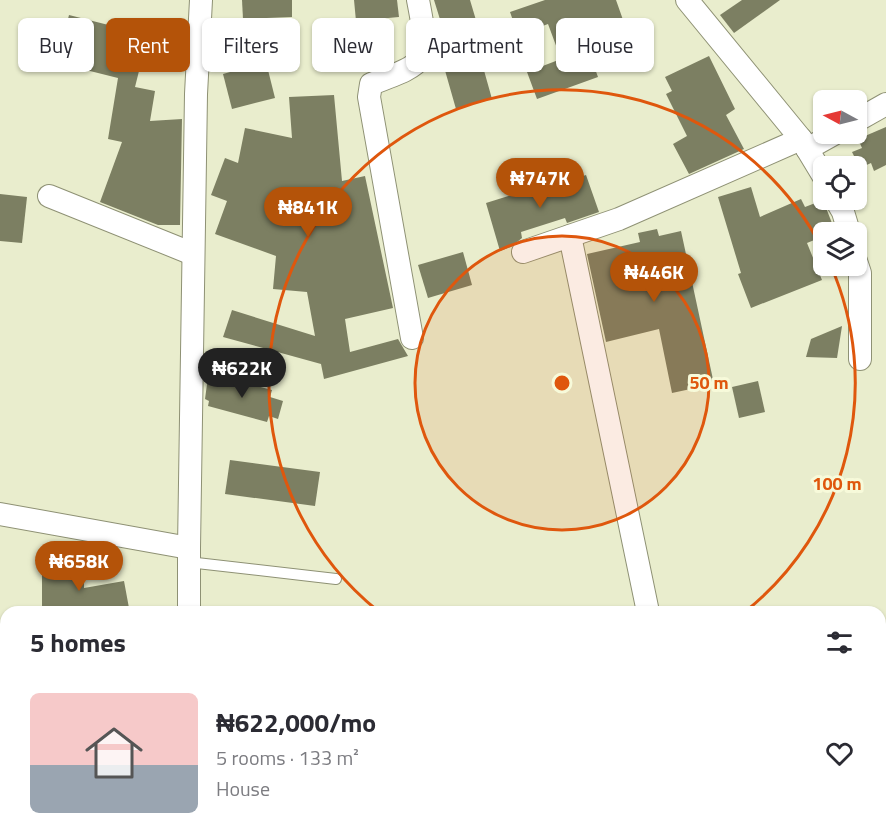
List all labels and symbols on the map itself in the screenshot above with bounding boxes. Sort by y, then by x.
north arrow [813,90,867,144]
pin: ₦747K [498,158,582,209]
pin: ₦841K [266,187,350,238]
pin: ₦446K [612,252,696,303]
pin: ₦622K [200,348,284,399]
text: 50 m [689,369,729,396]
centre of rings [552,373,572,393]
text: 100 m [812,470,862,497]
pin: ₦658K [37,541,121,592]

